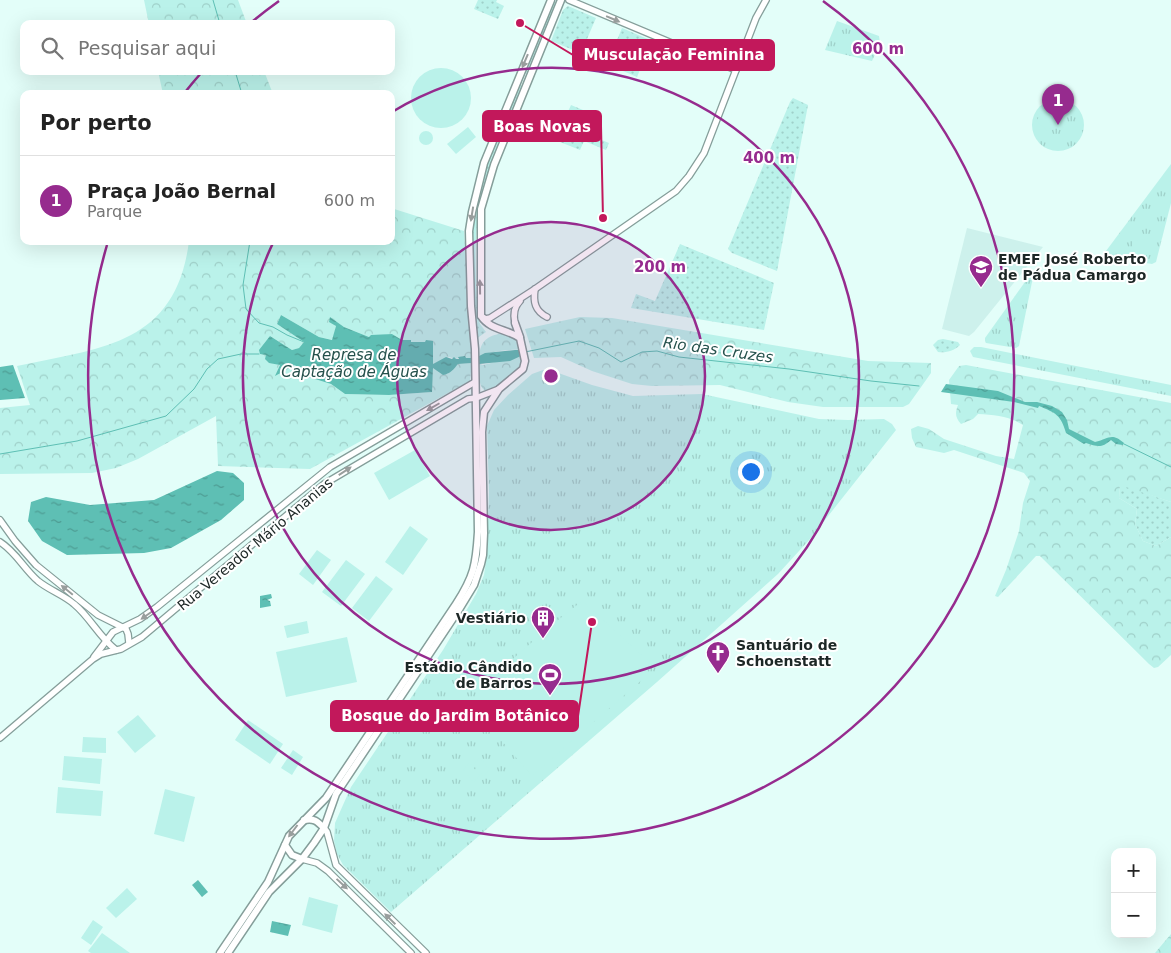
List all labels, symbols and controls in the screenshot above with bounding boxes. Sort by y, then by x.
one-way arrow [606,16,621,23]
search box [20,20,395,75]
icon: search [38,34,66,62]
text: Pesquisar aqui [78,37,216,59]
callout: Musculação Feminina [573,40,774,70]
text: 600 m [852,40,904,58]
text: Musculação Feminina [583,46,765,64]
one-way arrow [521,54,529,68]
pin: 1 [1042,84,1074,125]
text: Por perto [40,111,152,135]
callout: Boas Novas [483,111,601,141]
text: Boas Novas [493,118,591,136]
text: 400 m [743,149,795,167]
text: Praça João Bernal [87,180,276,202]
text: 1 [50,191,62,210]
text: 600 m [324,191,375,210]
text: Parque [87,202,142,221]
one-way arrow [467,206,475,222]
place label: EMEF José Roberto de Pádua Camargo [998,251,1147,283]
school or university icon: EMEF José Roberto de Pádua Camargo [968,254,994,288]
text: 200 m [634,258,686,276]
one-way arrow [476,278,484,294]
water label: Rio das Cruzes [662,333,774,367]
water label: Represa de Captação de Águas [281,346,427,381]
centre of rings [542,367,560,385]
one-way arrow [427,402,440,411]
your location [738,459,764,485]
one-way arrow [338,467,351,476]
street label: Rua Vereador Mário Ananias [174,474,336,614]
one-way arrow [61,585,74,596]
building icon: Vestiário [530,605,556,639]
one-way arrow [140,610,154,620]
place label: Vestiário [456,610,526,626]
place label: Santuário de Schoenstatt [736,637,837,669]
church icon: Santuário de Schoenstatt [705,640,731,674]
place label: Estádio Cândido de Barros [405,659,532,691]
sports icon: Estádio Cândido de Barros [537,662,563,696]
callout: Bosque do Jardim Botânico [331,701,578,731]
text: Bosque do Jardim Botânico [341,707,569,725]
one-way arrow [288,824,299,837]
map controls [1111,848,1156,938]
button: + [1111,848,1156,893]
one-way arrow [336,878,348,890]
button: − [1111,893,1156,938]
one-way arrow [385,913,397,925]

